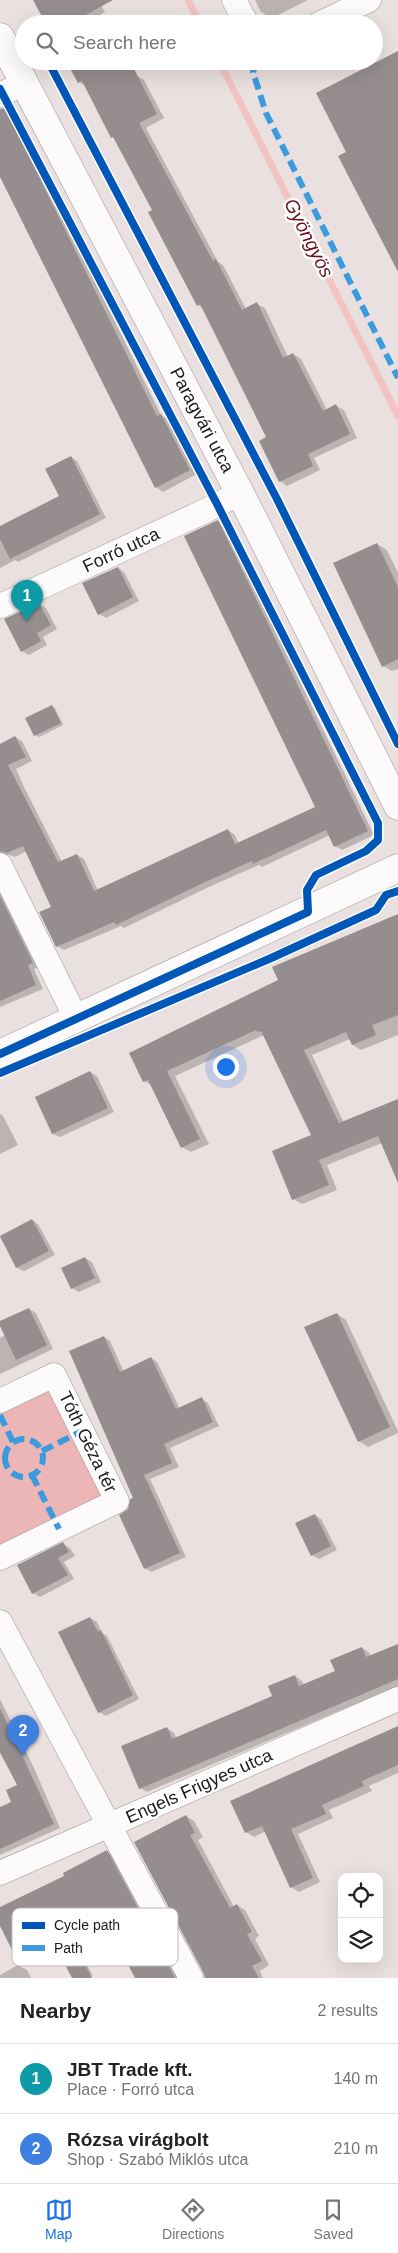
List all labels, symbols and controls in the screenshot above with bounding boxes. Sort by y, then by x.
search box [15,15,383,70]
icon: search [33,29,61,57]
text: Search here [73,32,177,53]
water label: Gyöngyös [280,195,338,281]
street label: Paragvári utca [166,364,239,477]
street label: Forró utca [80,523,163,576]
pin: 1 [11,580,43,621]
your location [213,1054,239,1080]
street label: Tóth Géza tér [55,1388,121,1496]
pin: 2 [7,1715,39,1756]
street label: Engels Frigyes utca [123,1744,276,1827]
map controls [338,1873,383,1963]
button: locate [338,1873,383,1918]
legend [12,1908,178,1966]
text: Cycle path [54,1917,120,1933]
button: layers [338,1918,383,1963]
text: Path [54,1940,83,1956]
text: Nearby [20,1999,91,2022]
text: 2 results [318,2002,378,2019]
text: JBT Trade kft. [67,2059,193,2080]
text: 1 [32,2070,40,2087]
text: 140 m [334,2070,378,2087]
text: Place · Forró utca [67,2081,194,2098]
text: Rózsa virágbolt [67,2129,208,2150]
text: 2 [32,2140,40,2157]
text: 210 m [334,2140,378,2157]
text: Shop · Szabó Miklós utca [67,2151,248,2168]
tab: Map [45,2196,73,2242]
tab: Directions [162,2196,224,2242]
tab: Saved [314,2196,353,2242]

